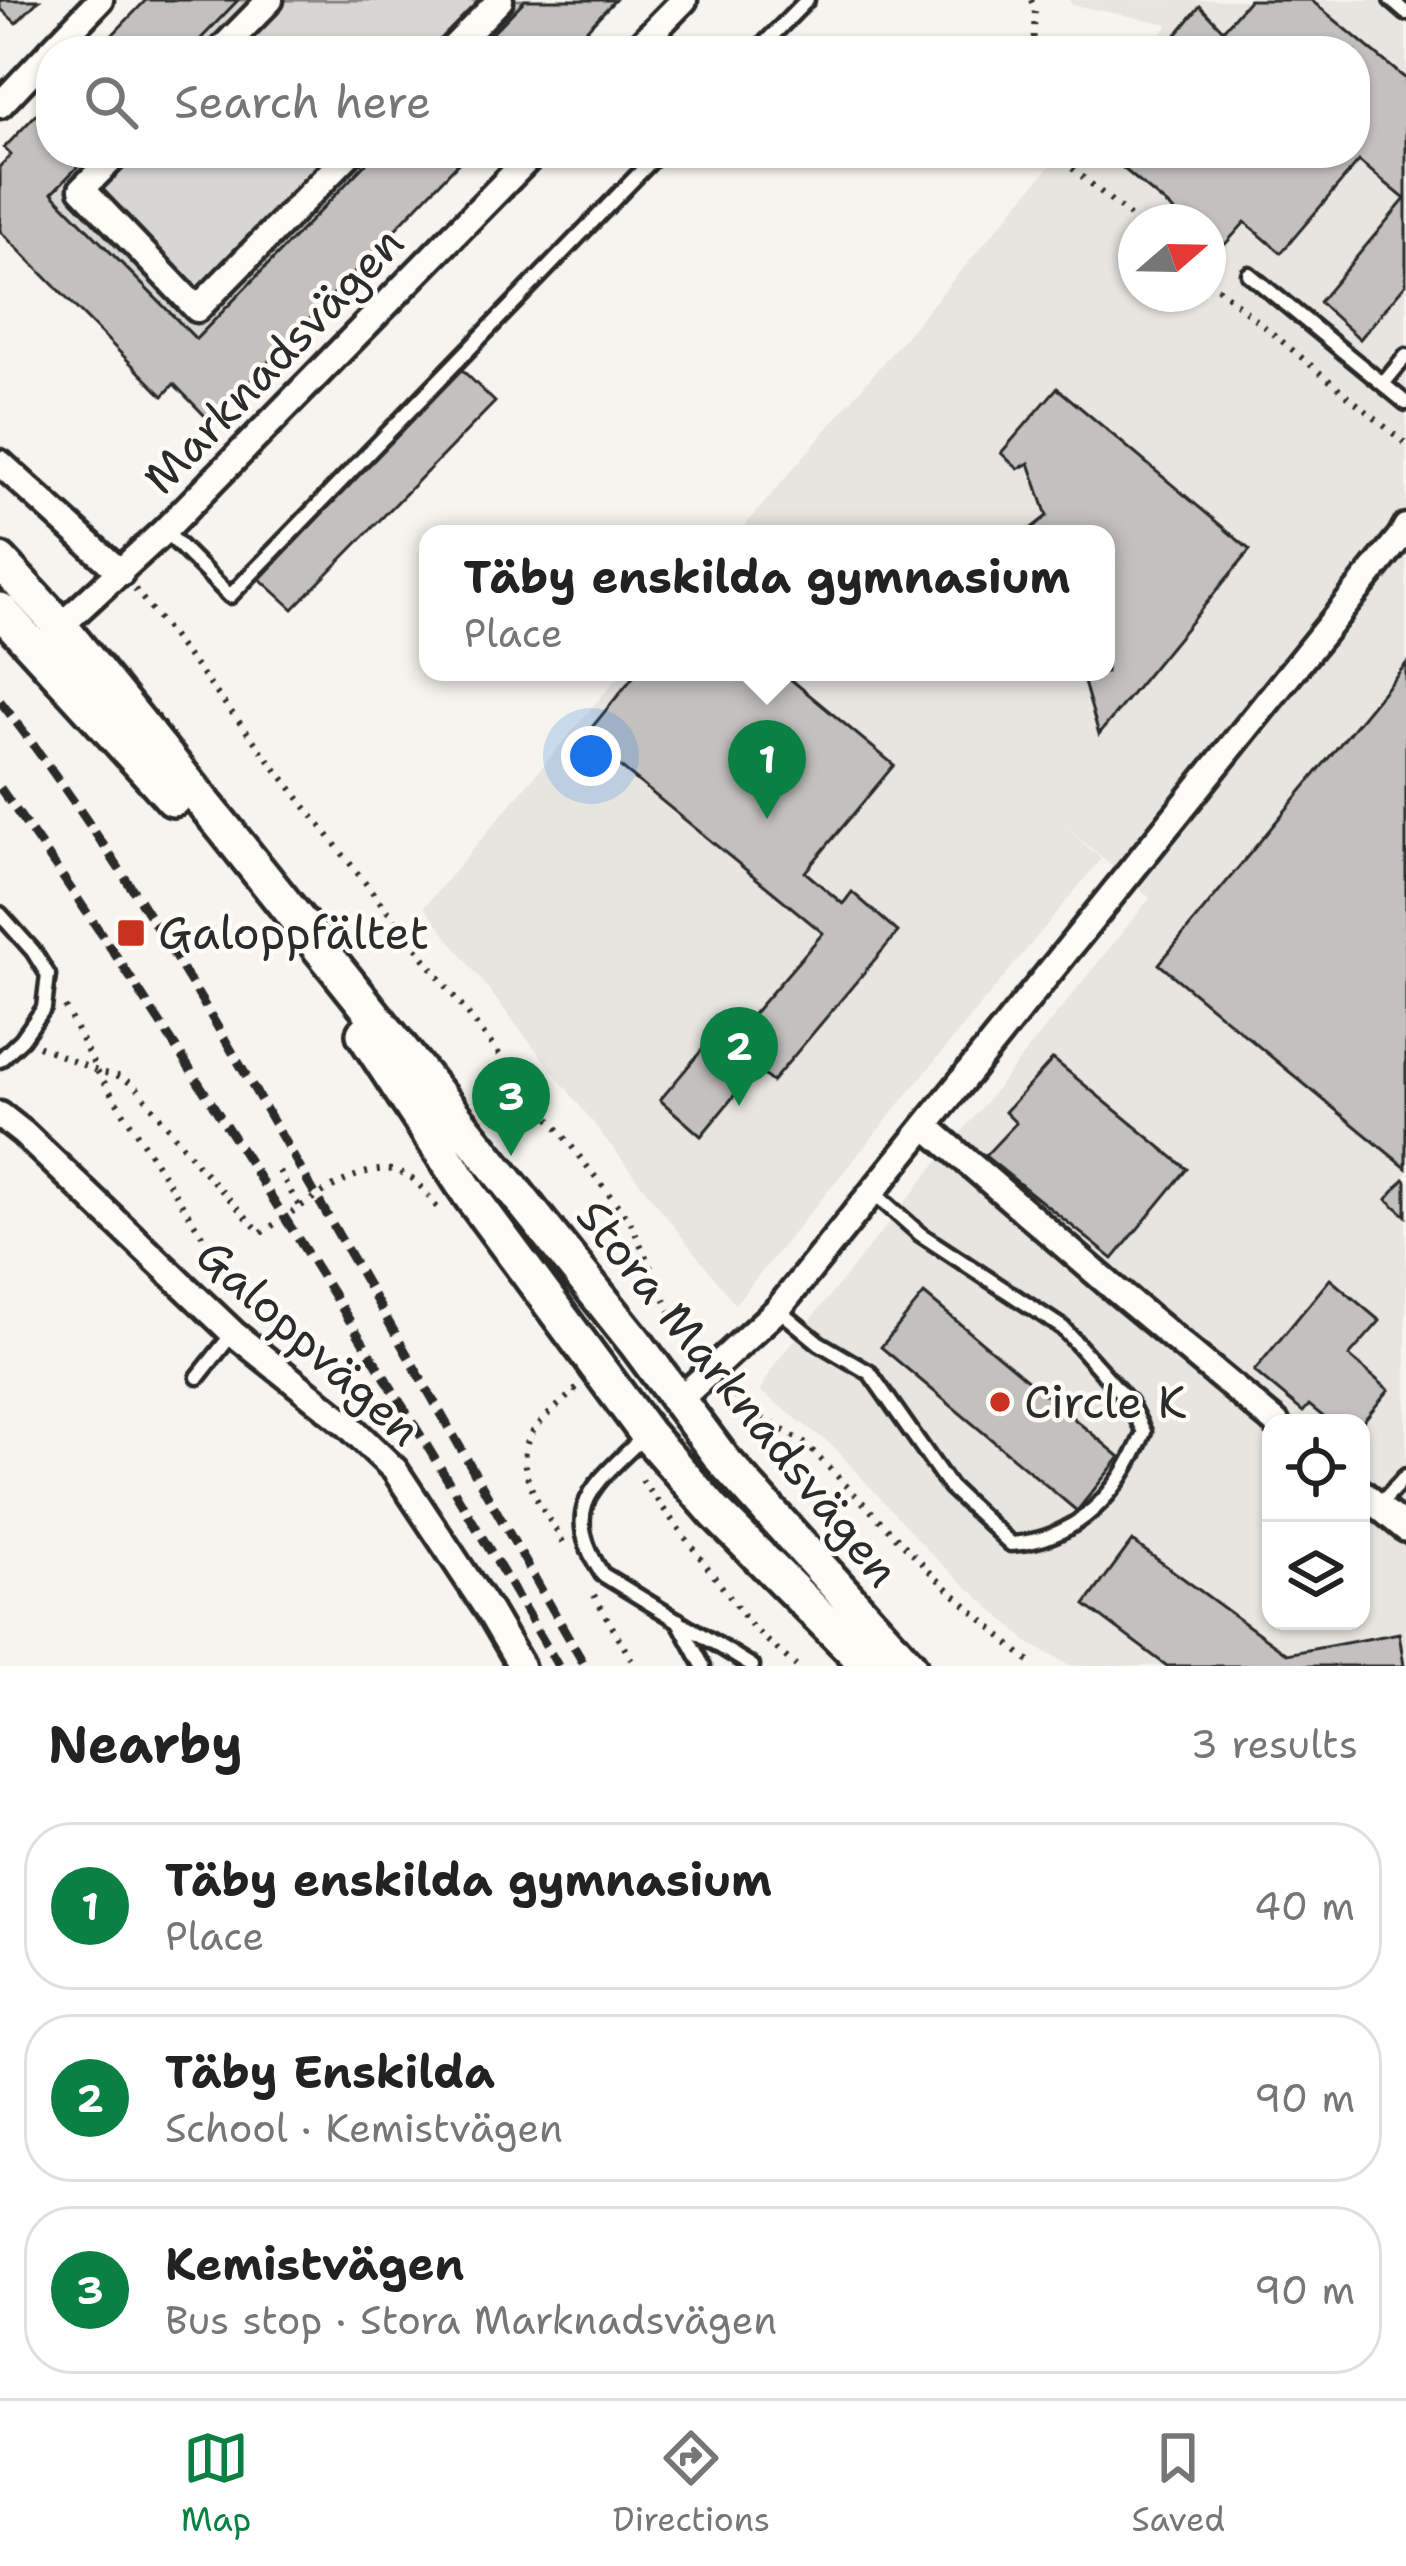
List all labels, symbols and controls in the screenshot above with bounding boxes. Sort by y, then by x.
search box [36,36,1370,168]
icon: search [78,69,144,135]
text: Search here [174,72,431,132]
north arrow [1118,204,1226,312]
street label: Marknadsvägen [130,213,416,507]
popup [419,525,1115,681]
text: Täby enskilda gymnasium [463,547,1071,607]
text: Place [463,607,563,659]
pin: 1 [728,720,806,819]
your location [561,726,621,786]
place label: Galoppfältet [158,903,429,963]
marker: Galoppfältet [115,917,147,949]
pin: 2 [700,1007,778,1106]
pin: 3 [472,1057,550,1156]
street label: Stora Marknadsvägen [563,1187,913,1599]
street label: Galoppvägen [184,1225,434,1459]
place label: Circle K [1024,1372,1187,1432]
marker: Circle K [987,1389,1013,1415]
map controls [1262,1414,1370,1630]
button: locate [1262,1414,1370,1522]
button: layers [1262,1522,1370,1630]
text: Nearby [48,1710,243,1778]
text: 3 results [1191,1718,1358,1770]
text: Täby enskilda gymnasium [165,1850,772,1910]
text: 1 [81,1880,99,1932]
text: 40 m [1254,1880,1355,1932]
text: Place [165,1910,264,1962]
text: Täby Enskilda [165,2042,495,2102]
text: 2 [76,2072,104,2124]
text: 90 m [1254,2072,1355,2124]
text: School · Kemistvägen [165,2102,563,2154]
text: Kemistvägen [165,2234,464,2294]
text: 3 [76,2264,104,2316]
text: 90 m [1254,2264,1355,2316]
text: Bus stop · Stora Marknadsvägen [165,2294,777,2346]
tab: Map [181,2425,251,2542]
tab: Directions [613,2425,770,2542]
tab: Saved [1132,2425,1225,2542]

